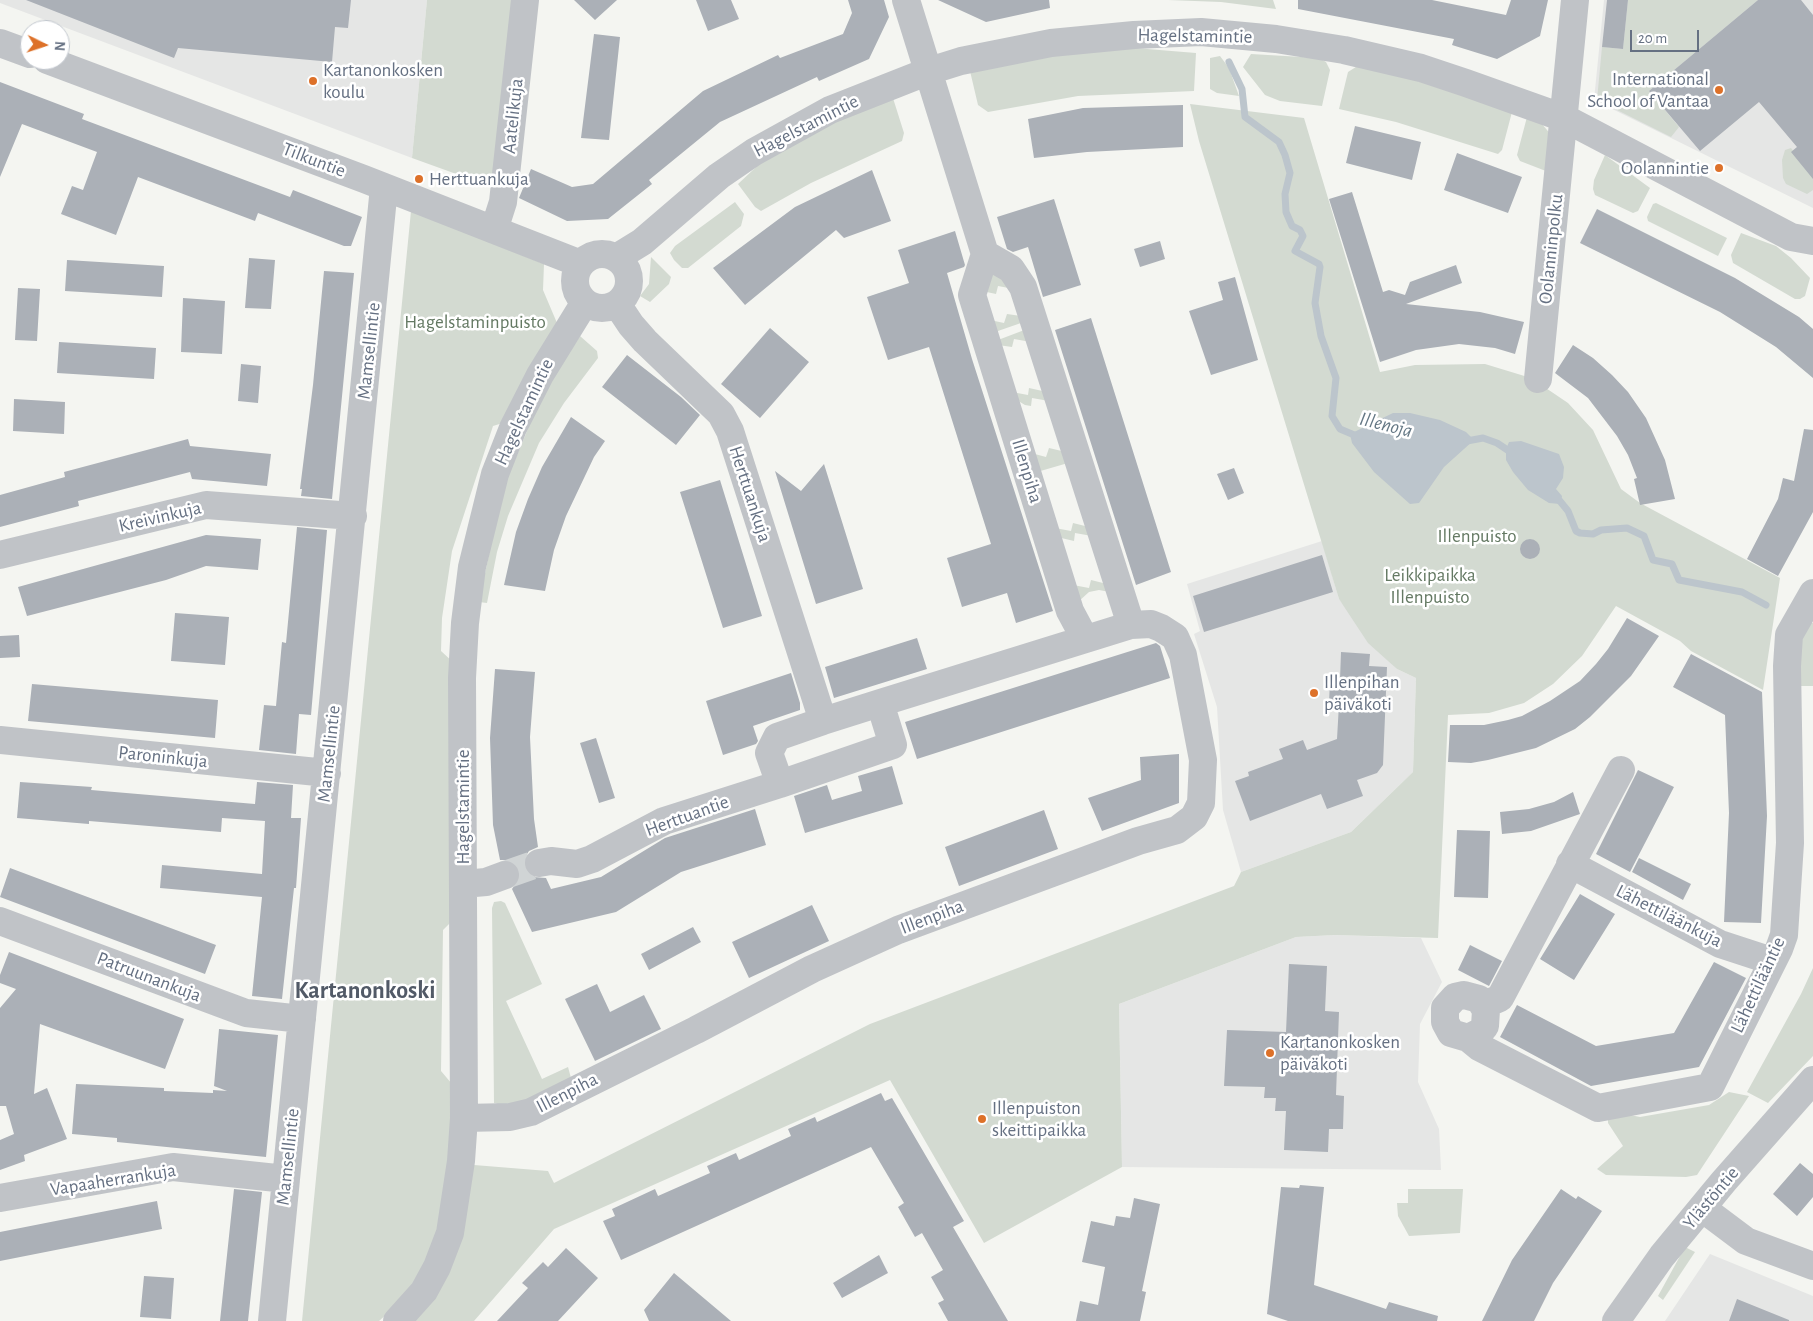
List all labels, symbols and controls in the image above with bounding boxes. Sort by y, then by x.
north arrow [20,20,70,70]
scale bar [1633,20,1702,52]
street label: Hagelstamintie [1137,24,1253,48]
text: 20 m [1638,31,1667,46]
text: N [52,41,66,51]
place label: Kartanonkosken koulu [323,59,443,103]
place label: International School of Vantaa [1587,68,1709,112]
marker: Kartanonkosken koulu [307,75,319,87]
street label: Aatelikuja [498,77,528,155]
marker: International School of Vantaa [1713,84,1725,96]
street label: Hagelstamintie [750,90,862,162]
street label: Tilkuntie [279,138,349,182]
place label: Oolannintie [1621,157,1709,179]
marker: Oolannintie [1713,162,1725,174]
place label: Herttuankuja [429,168,529,190]
marker: Herttuankuja [413,173,425,185]
street label: Oolanninpolku [1534,193,1568,305]
street label: Mamsellintie [353,301,385,401]
park label: Hagelstaminpuisto [404,311,546,333]
street label: Hagelstamintie [489,355,559,469]
water label: Illenoja [1357,407,1415,443]
street label: Illenpiha [1006,436,1048,506]
street label: Herttuankuja [724,443,776,545]
street label: Kreivinkuja [116,496,204,538]
park label: Illenpuisto [1437,525,1517,547]
park label: Leikkipaikka Illenpuisto [1384,564,1476,608]
place label: Illenpihan päiväkoti [1324,671,1400,715]
marker: Illenpihan päiväkoti [1308,687,1320,699]
street label: Mamsellintie [313,704,345,804]
street label: Paroninkuja [117,741,209,773]
street label: Hagelstamintie [452,750,474,864]
street label: Herttuantie [642,790,732,842]
street label: Lähettiläänkuja [1612,879,1726,953]
street label: Illenpiha [897,895,967,939]
street label: Lähettilääntie [1726,933,1790,1037]
street label: Patruunankuja [94,947,204,1007]
district label: Kartanonkoski [295,977,435,1005]
place label: Kartanonkosken päiväkoti [1280,1031,1400,1075]
marker: Kartanonkosken päiväkoti [1264,1047,1276,1059]
street label: Illenpiha [532,1068,602,1118]
place label: Illenpuiston skeittipaikka [992,1097,1086,1141]
street label: Mamsellintie [272,1107,304,1207]
marker: Illenpuiston skeittipaikka [976,1113,988,1125]
street label: Vapaaherrankuja [49,1159,177,1201]
street label: Ylästöntie [1678,1162,1744,1234]

